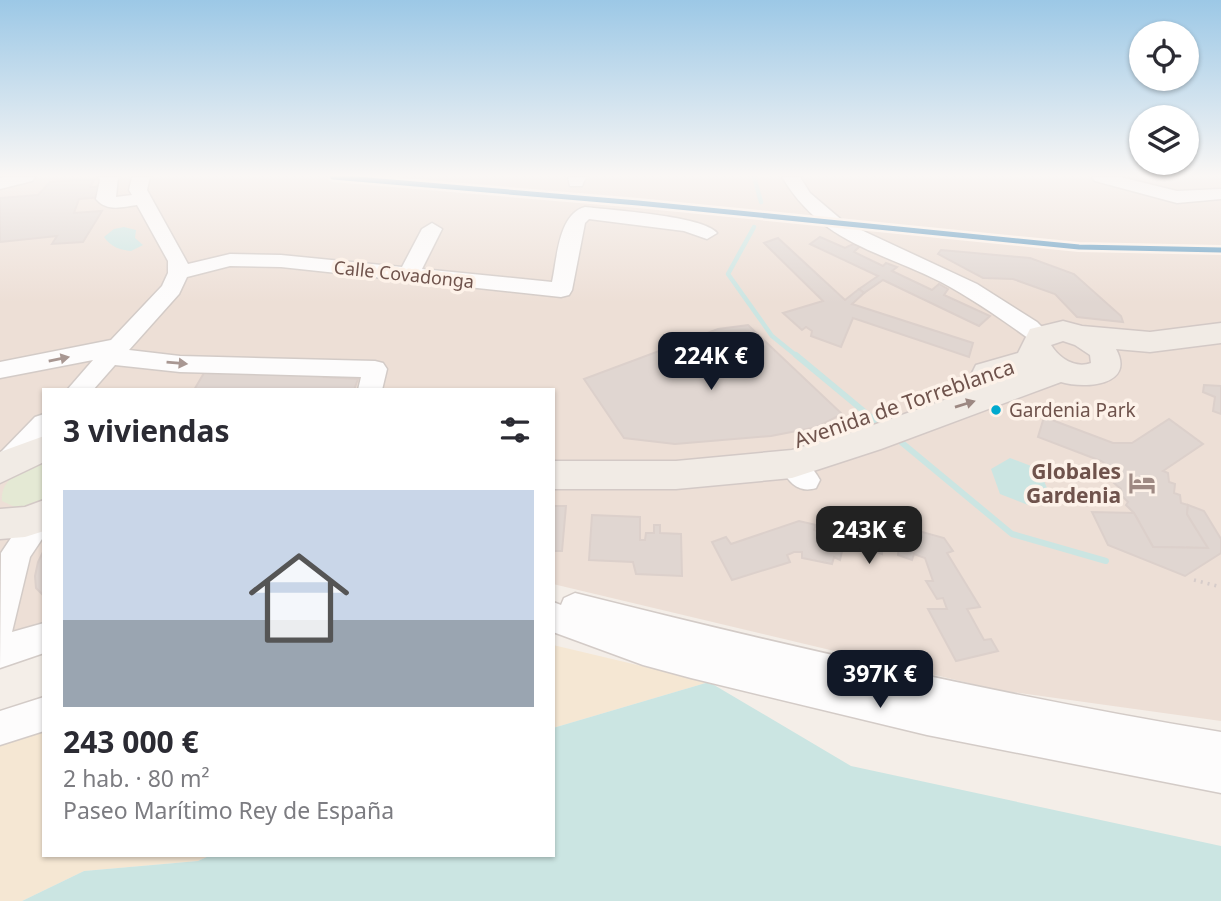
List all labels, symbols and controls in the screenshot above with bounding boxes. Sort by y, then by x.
map controls [1129,21,1199,175]
button: locate [1129,21,1199,91]
button: layers [1129,105,1199,175]
street label: Calle Covadonga [333,255,475,293]
pin: 224K € [654,332,768,392]
text: 224K € [674,339,748,371]
street label: Avenida de Torreblanca [790,352,1018,454]
one-way arrow [48,353,70,364]
one-way arrow [166,358,188,369]
place label: Gardenia Park [1009,397,1136,423]
one-way arrow [955,398,976,409]
marker: Gardenia Park [989,403,1003,417]
text: 3 viviendas [63,410,230,451]
icon: filters [496,411,534,449]
place label: Globales Gardenia [1026,457,1121,509]
hotel icon: Globales Gardenia [1127,468,1157,498]
pin: 243K € [812,506,926,566]
text: 243K € [832,513,906,545]
icon: home [236,535,362,661]
pin: 397K € [823,650,937,710]
text: 397K € [843,657,917,689]
text: 243 000 € [63,721,199,762]
text: 2 hab. · 80 m² [63,762,210,794]
text: Paseo Marítimo Rey de España [63,794,394,826]

